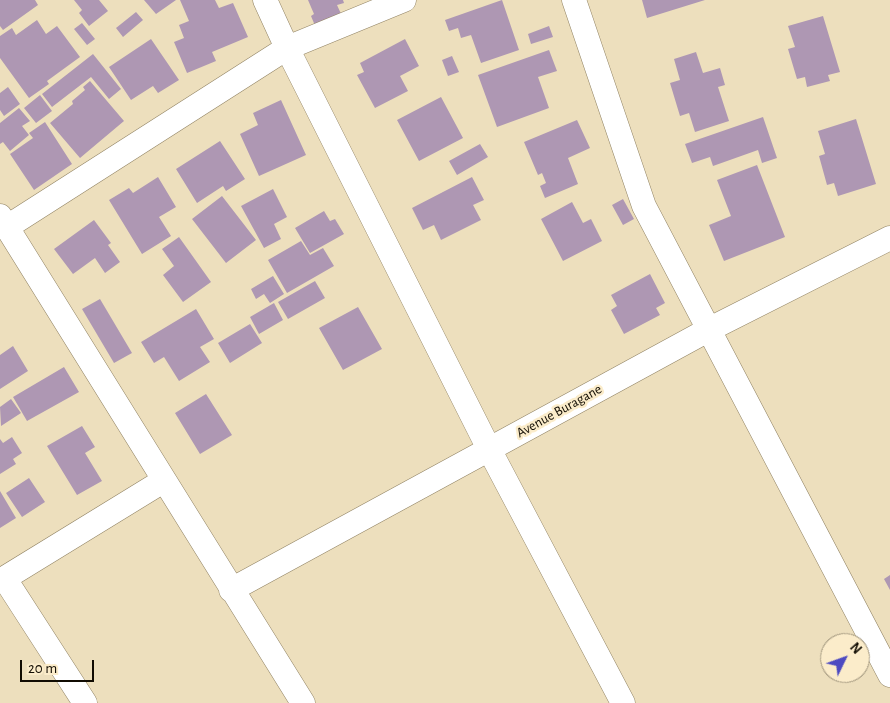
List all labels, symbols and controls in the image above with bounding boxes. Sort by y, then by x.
street label: Avenue Buragane [513,381,605,441]
north arrow [820,633,870,683]
text: N [847,640,864,657]
scale bar [22,650,96,682]
text: 20 m [28,661,57,676]

